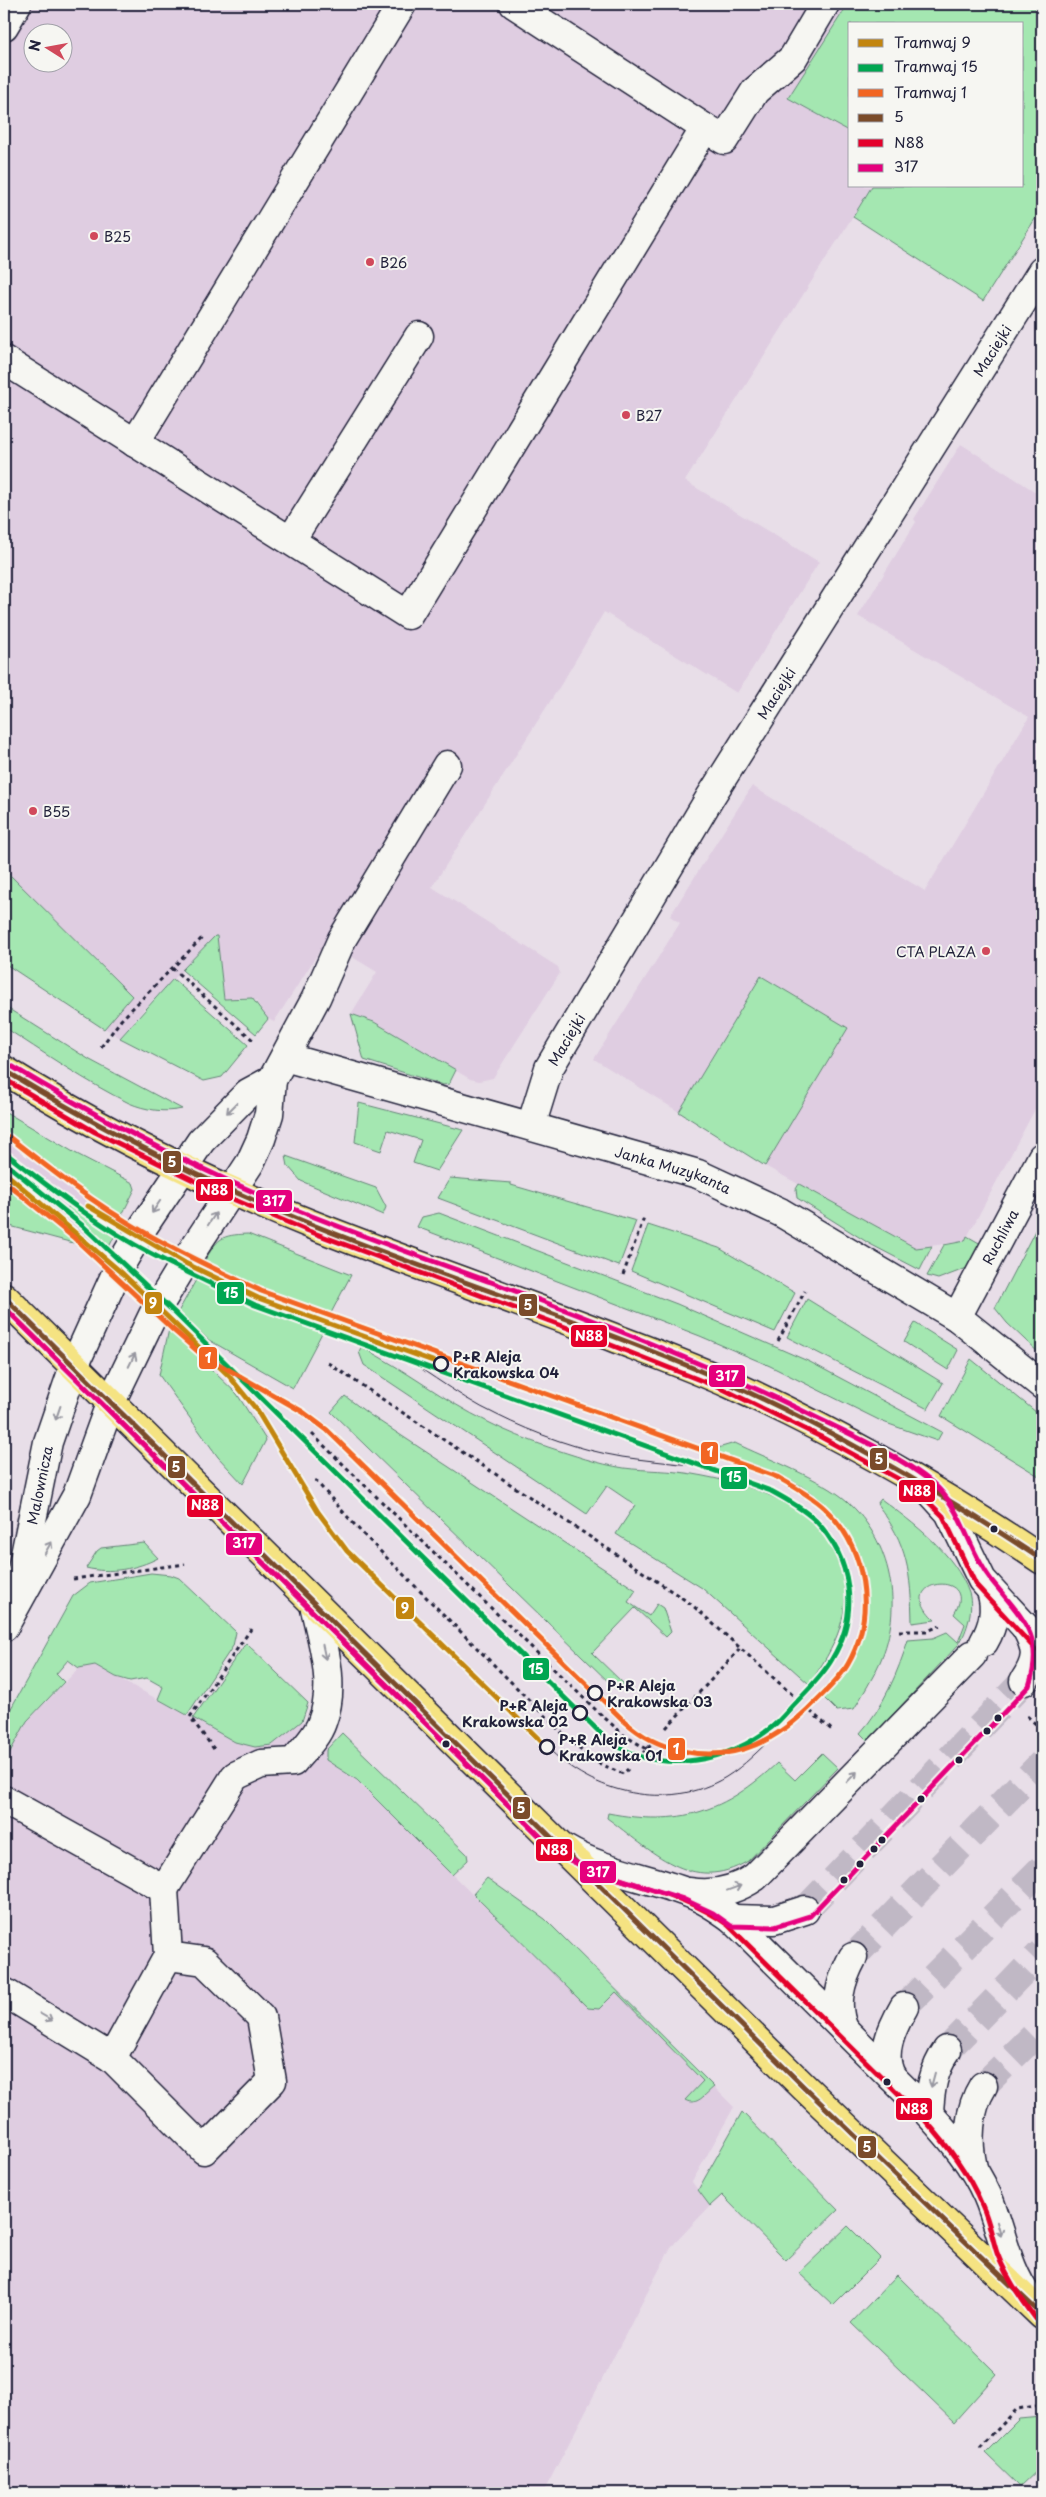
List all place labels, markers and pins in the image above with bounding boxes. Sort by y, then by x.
place label: B25 [104,226,131,247]
marker: B25 [88,230,100,242]
place label: B26 [380,252,407,273]
marker: B26 [364,256,376,268]
place label: B27 [636,405,662,426]
marker: B27 [620,409,632,421]
place label: B55 [43,801,70,822]
marker: B55 [27,805,39,817]
place label: CTA PLAZA [896,941,976,962]
marker: CTA PLAZA [980,945,992,957]
place label: P+R Aleja Krakowska 04 [453,1346,559,1383]
marker: P+R Aleja Krakowska 04 [433,1356,449,1372]
unlabelled marker [989,1524,999,1534]
place label: P+R Aleja Krakowska 03 [607,1675,712,1712]
marker: P+R Aleja Krakowska 03 [587,1685,603,1701]
place label: P+R Aleja Krakowska 02 [462,1695,569,1732]
marker: P+R Aleja Krakowska 02 [572,1705,588,1721]
unlabelled marker [993,1713,1003,1723]
unlabelled marker [982,1726,992,1736]
place label: P+R Aleja Krakowska 01 [559,1729,662,1766]
unlabelled marker [441,1739,451,1749]
marker: P+R Aleja Krakowska 01 [539,1739,555,1755]
unlabelled marker [954,1755,964,1765]
unlabelled marker [916,1794,926,1804]
unlabelled marker [877,1835,887,1845]
unlabelled marker [869,1844,879,1854]
unlabelled marker [855,1859,865,1869]
unlabelled marker [839,1875,849,1885]
unlabelled marker [882,2077,892,2087]

